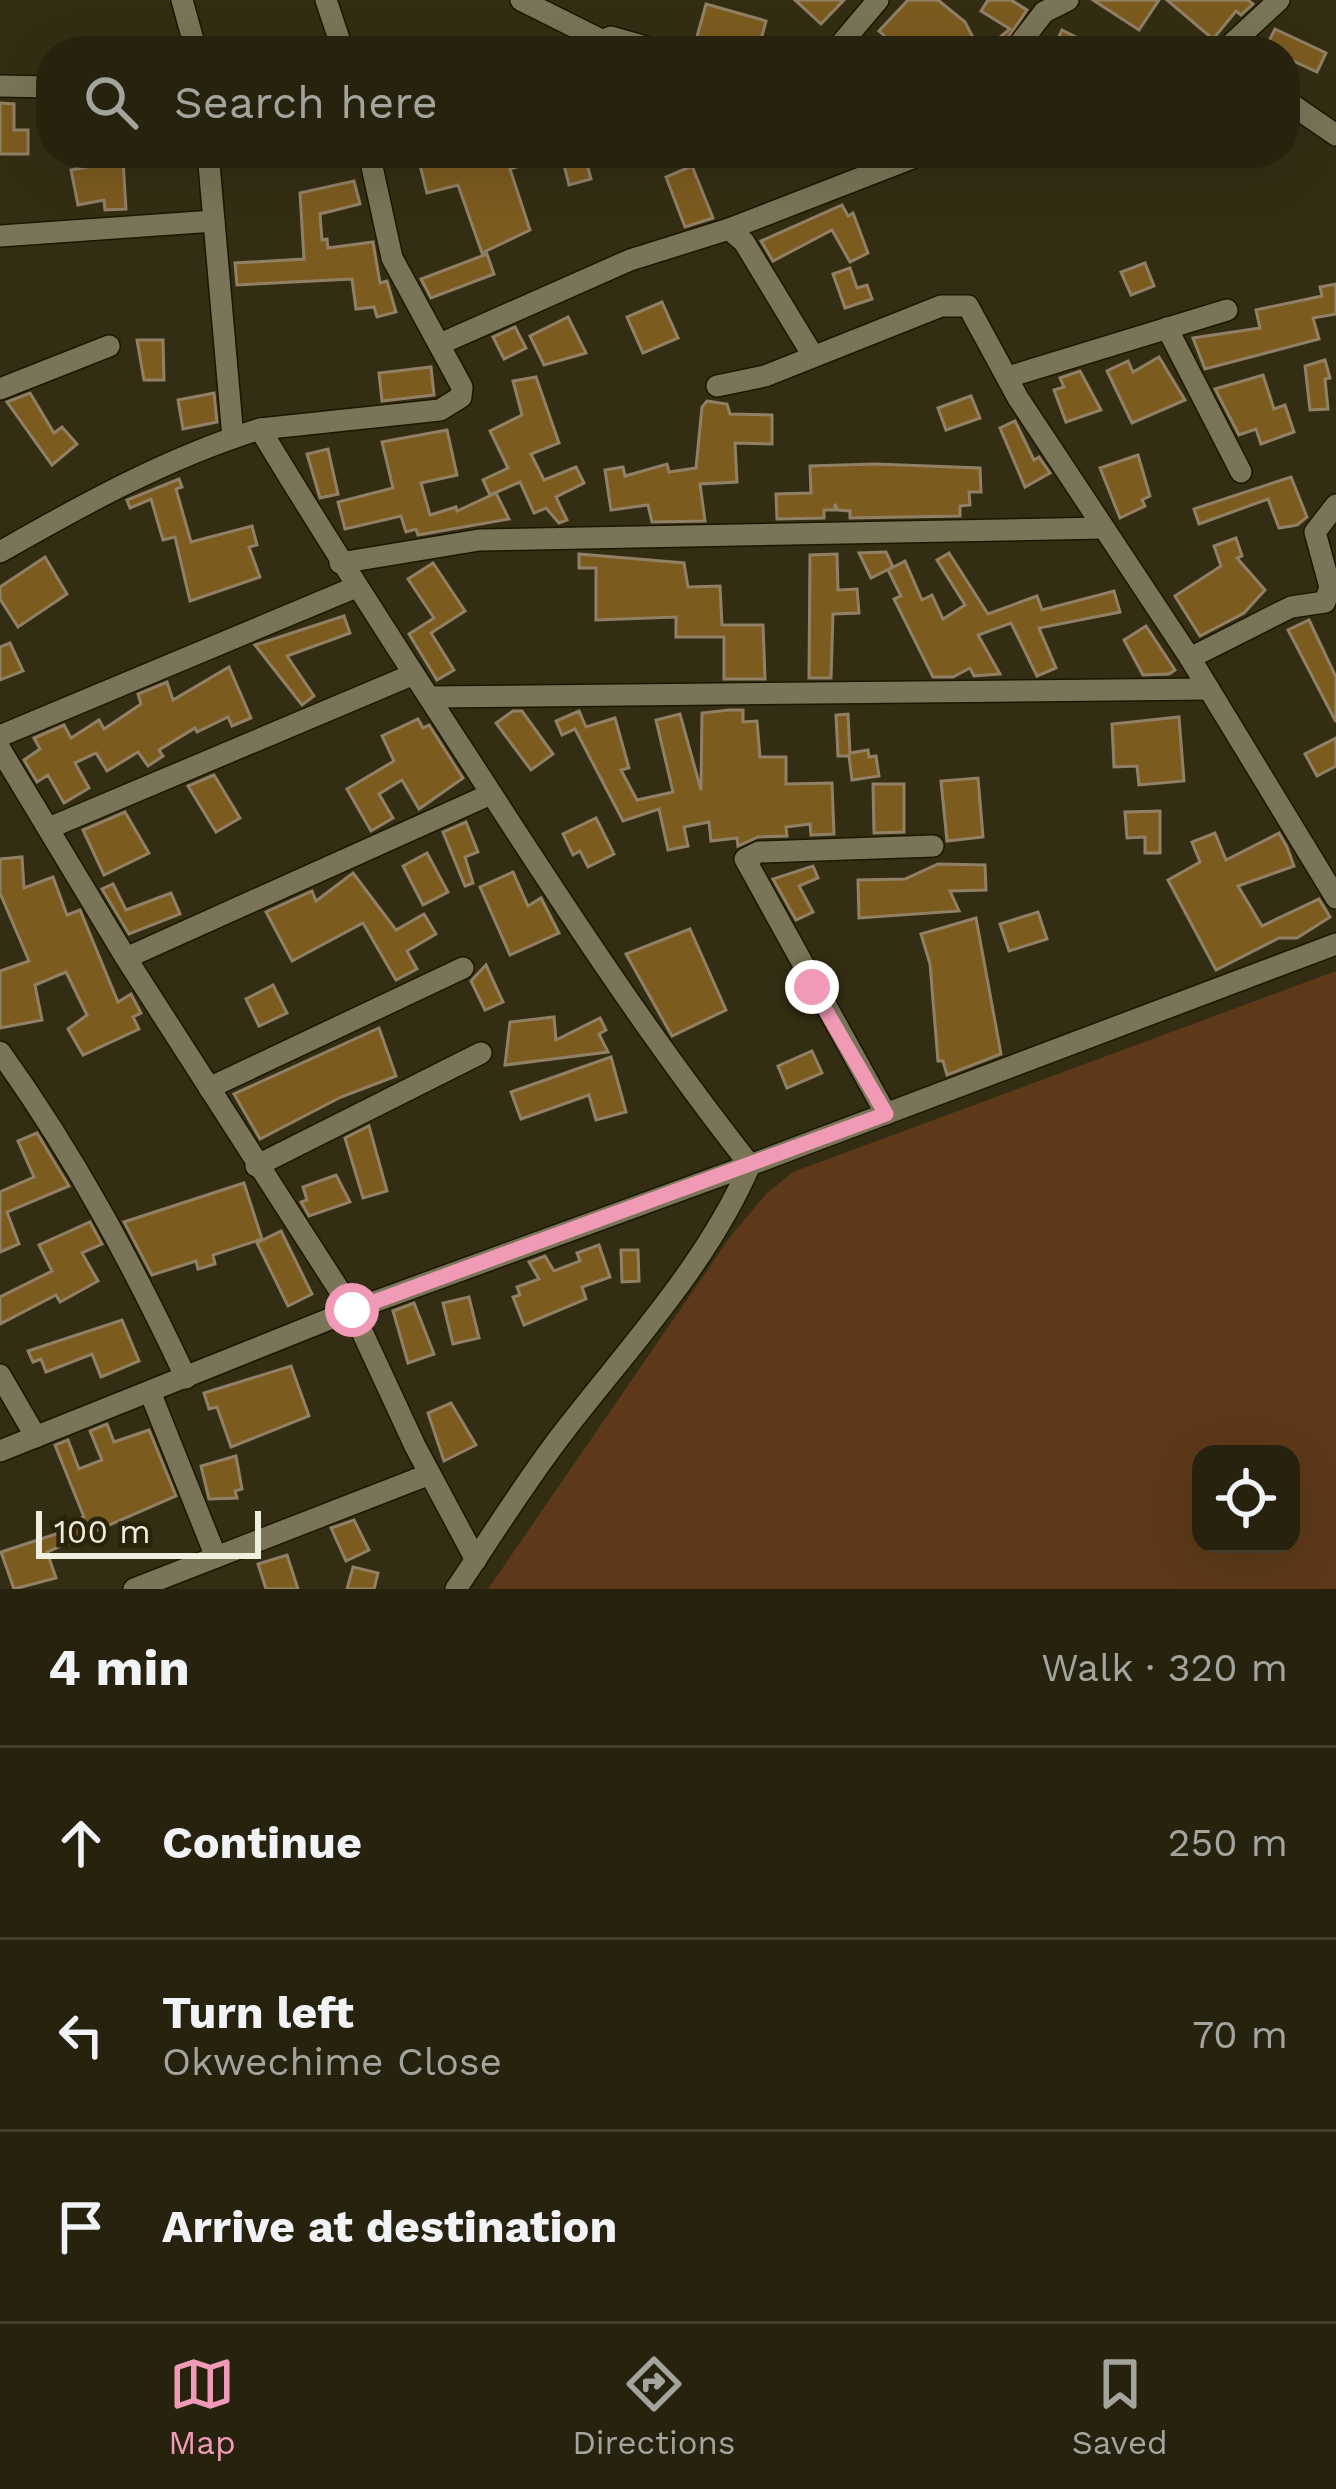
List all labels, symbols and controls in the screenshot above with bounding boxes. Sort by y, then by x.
search box [36,36,1300,168]
icon: search [78,69,144,135]
text: Search here [174,76,438,129]
route end [785,960,839,1014]
route start [325,1283,379,1337]
map controls [1192,1445,1300,1553]
button: locate [1192,1445,1300,1553]
scale bar [36,1505,261,1558]
text: 100 m [54,1512,151,1551]
text: 4 min [48,1638,190,1697]
text: Walk · 320 m [1041,1645,1288,1690]
icon: ahead [48,1810,114,1876]
text: Continue [162,1816,362,1869]
text: 250 m [1168,1820,1288,1865]
text: Turn left [162,1986,354,2039]
icon: left [48,2002,114,2068]
text: 70 m [1192,2012,1288,2057]
text: Okwechime Close [162,2039,502,2084]
icon: arrive [48,2194,114,2260]
text: Arrive at destination [162,2200,617,2253]
tab: Map [168,2351,236,2462]
tab: Directions [572,2351,735,2462]
tab: Saved [1072,2351,1168,2462]

